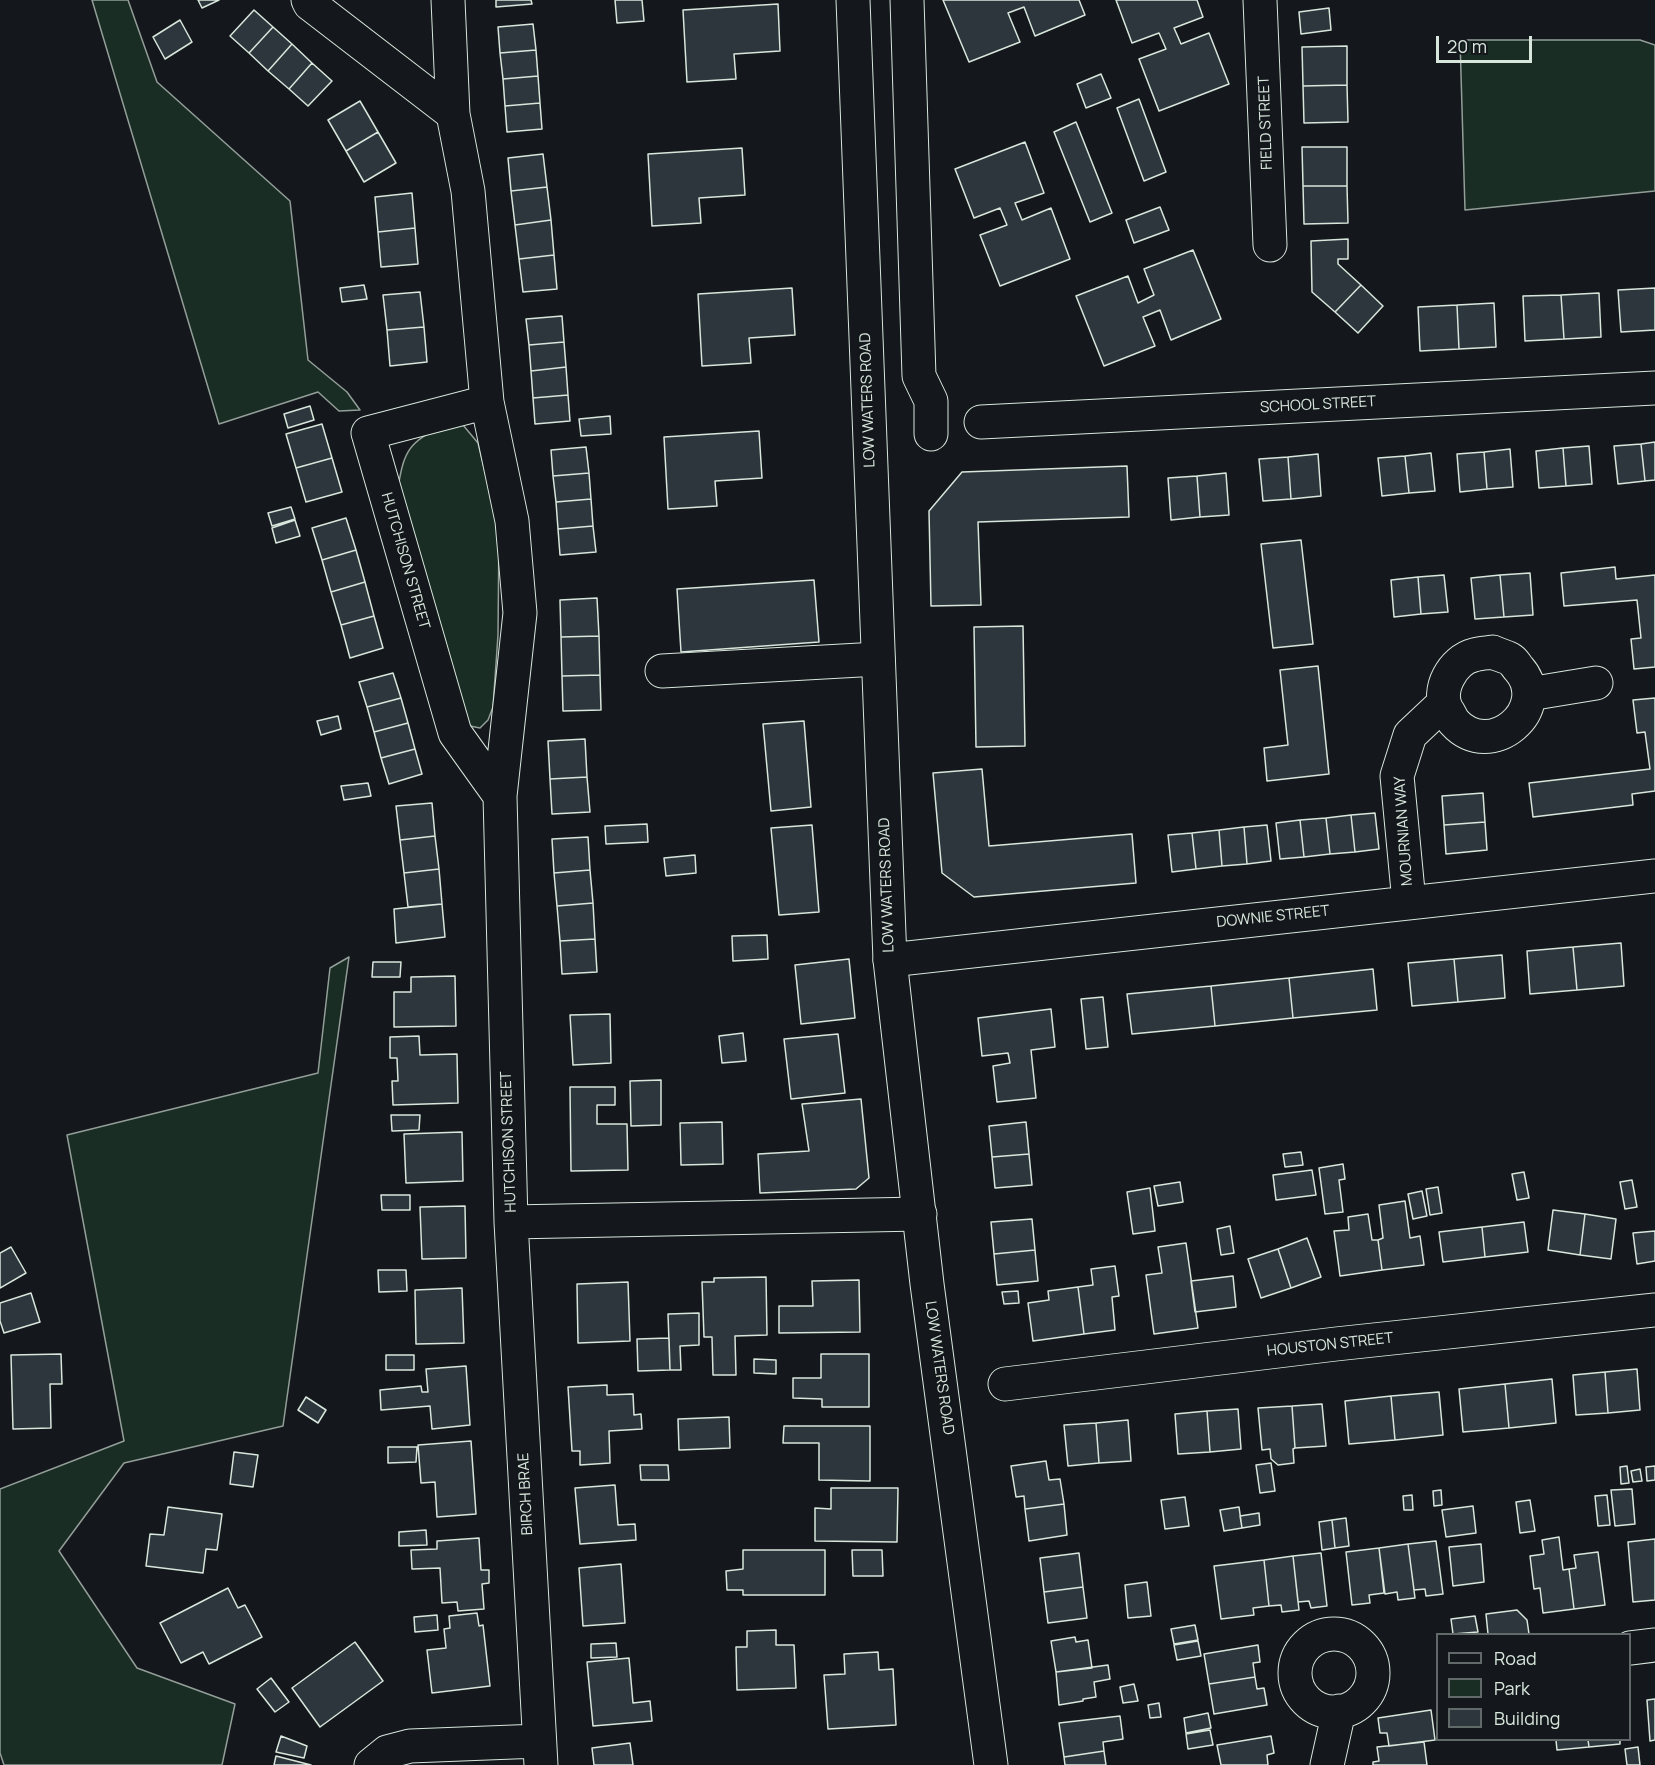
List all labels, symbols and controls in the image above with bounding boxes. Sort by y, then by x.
scale bar [1439,24,1535,62]
text: 20 m [1447,34,1487,58]
street label: FIELD STREET [1255,76,1277,170]
street label: LOW WATERS ROAD [857,332,879,468]
street label: SCHOOL STREET [1259,393,1377,417]
street label: HUTCHISON STREET [377,491,433,631]
street label: MOURNIAN WAY [1391,776,1417,886]
street label: LOW WATERS ROAD [876,817,898,953]
street label: DOWNIE STREET [1216,902,1330,932]
street label: HUTCHISON STREET [498,1071,520,1213]
street label: LOW WATERS ROAD [921,1300,957,1436]
street label: HOUSTON STREET [1266,1329,1394,1361]
street label: BIRCH BRAE [515,1452,537,1536]
legend [1436,1633,1631,1741]
text: Road [1494,1646,1537,1670]
text: Park [1494,1676,1530,1700]
text: Building [1494,1706,1560,1730]

